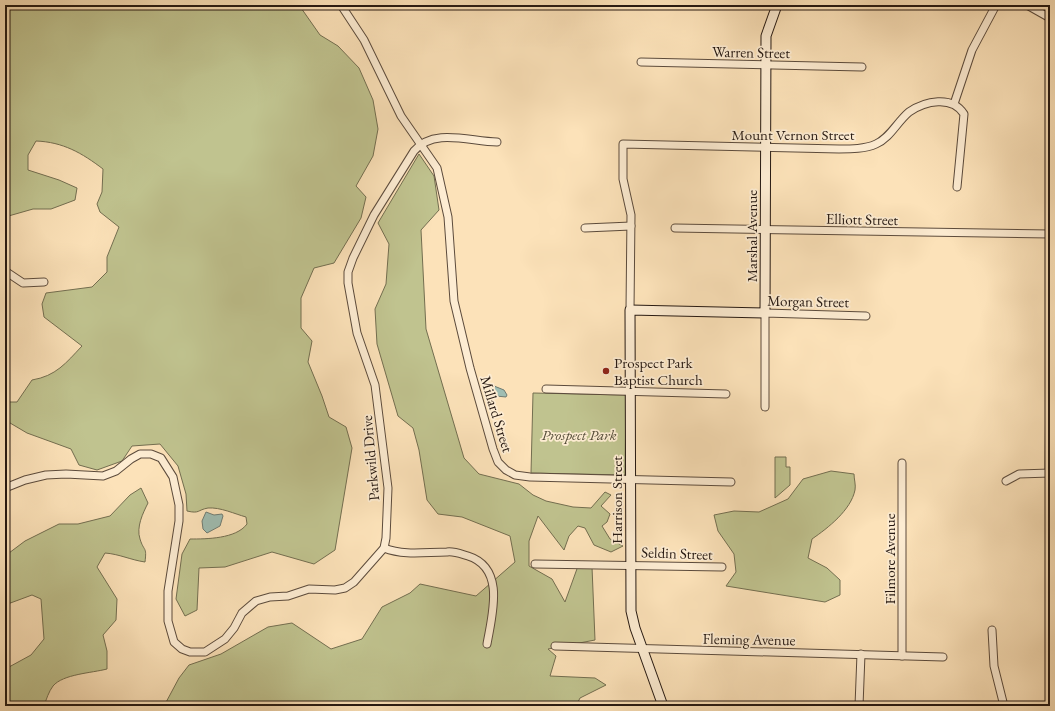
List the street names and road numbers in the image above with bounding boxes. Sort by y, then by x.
street label: Warren Street [712,42,790,62]
street label: Mount Vernon Street [732,125,855,144]
street label: Marshal Avenue [742,190,761,282]
street label: Elliott Street [826,209,899,229]
street label: Morgan Street [767,291,849,311]
street label: Millard Street [476,373,518,455]
street label: Parkwild Drive [357,414,383,502]
street label: Harrison Street [607,456,626,544]
street label: Filmore Avenue [880,513,899,604]
street label: Seldin Street [641,542,713,564]
street label: Fleming Avenue [702,629,796,649]

